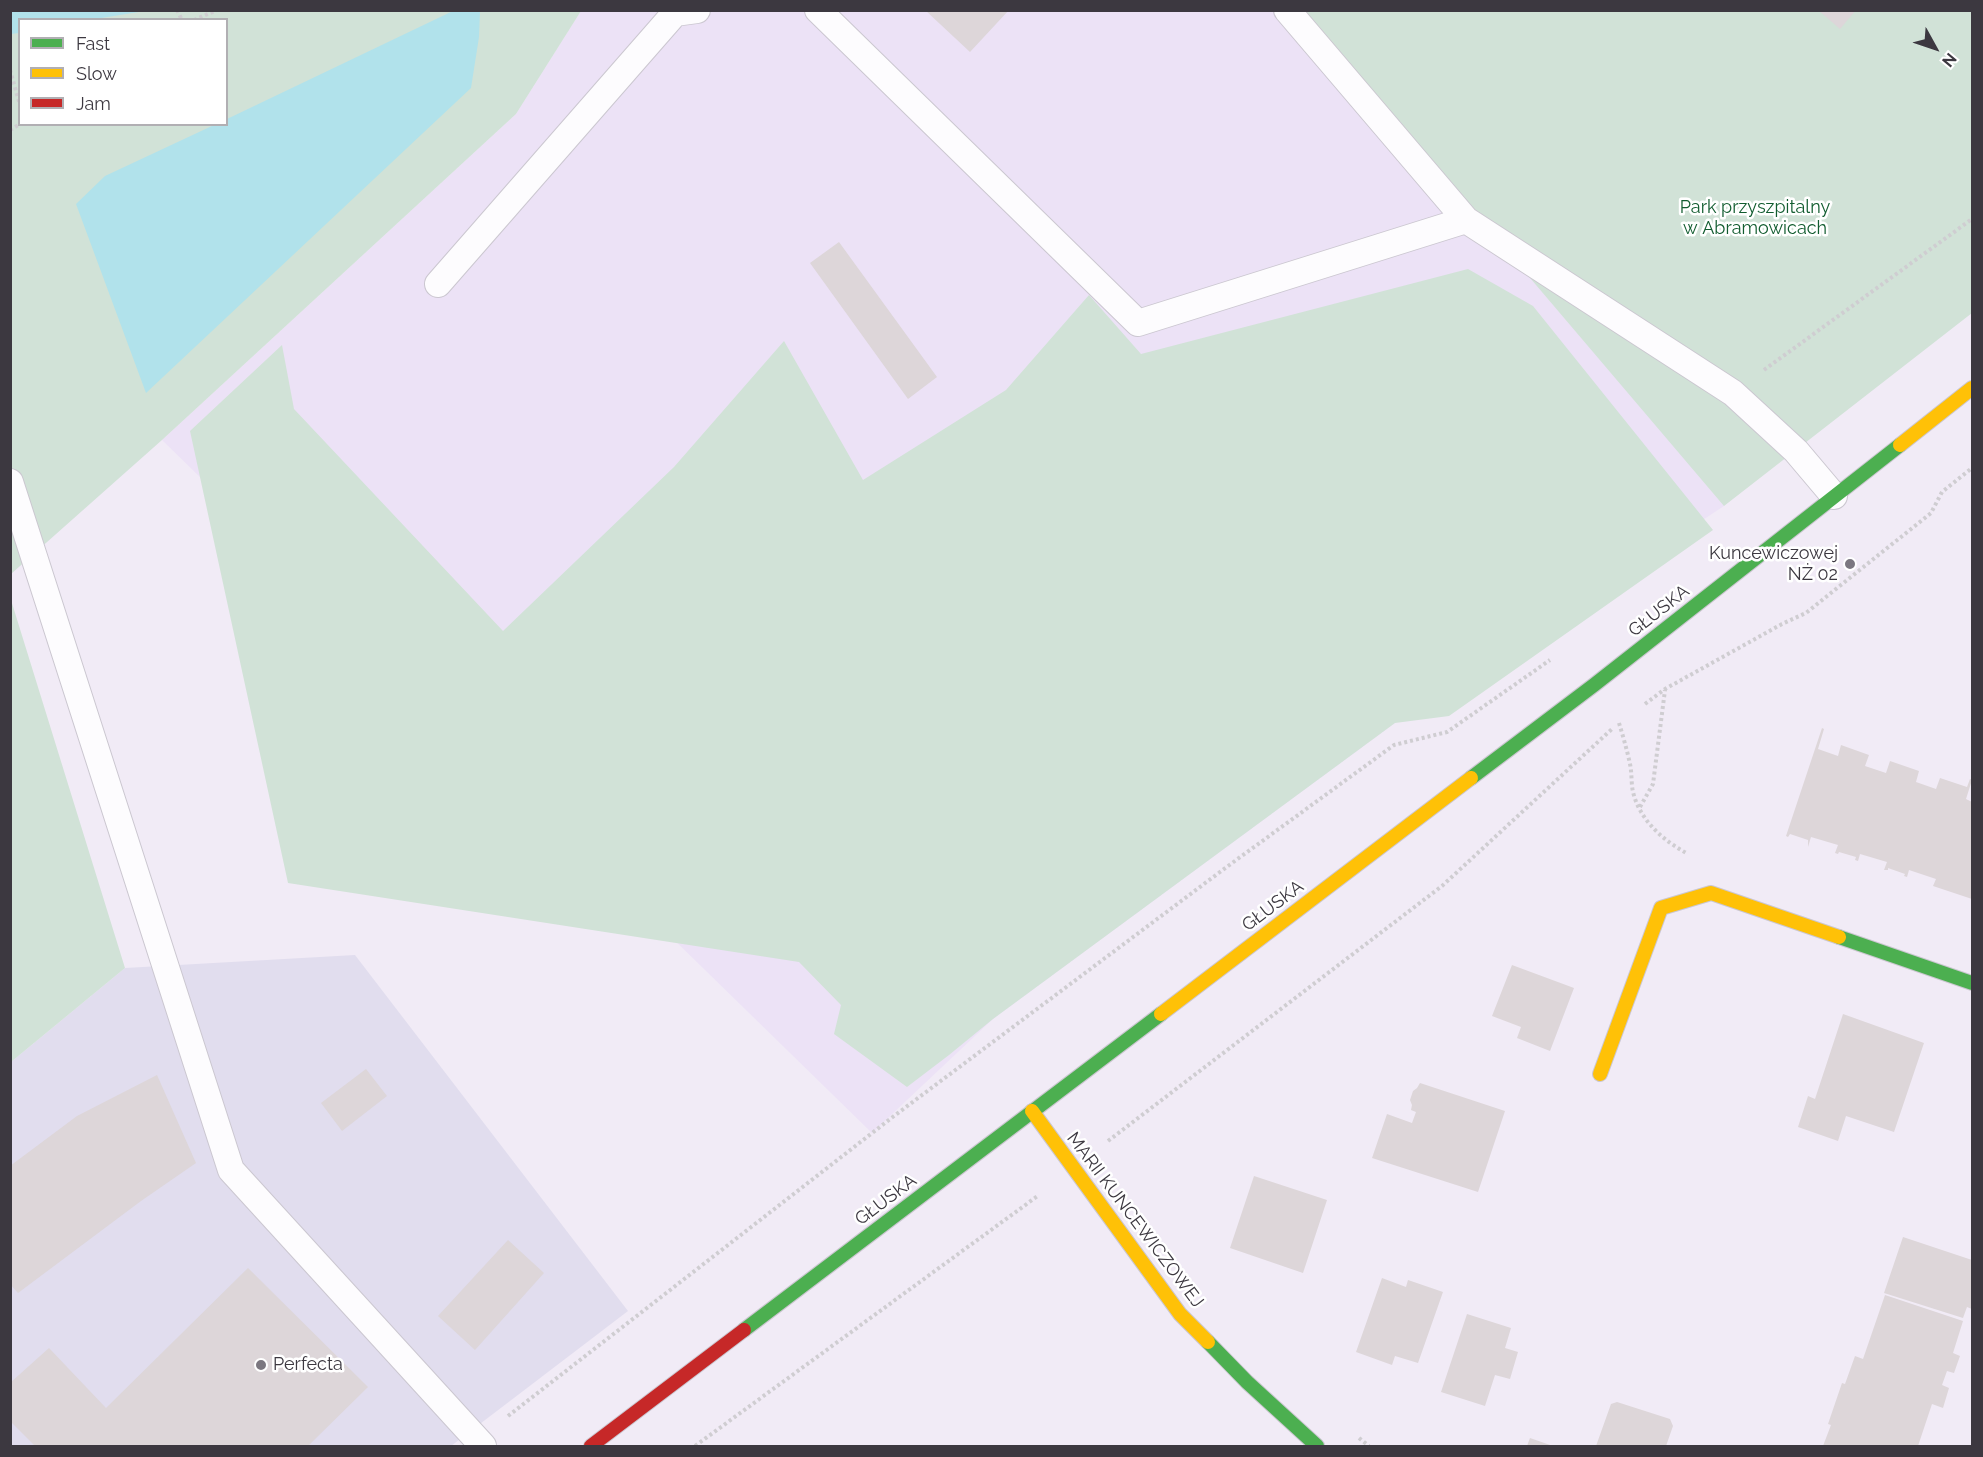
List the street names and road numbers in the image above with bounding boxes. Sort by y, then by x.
street label: GŁUSKA [1624,581,1694,641]
street label: GŁUSKA [1238,876,1308,936]
street label: MARII KUNCEWICZOWEJ [1062,1128,1208,1312]
street label: GŁUSKA [851,1170,921,1230]

